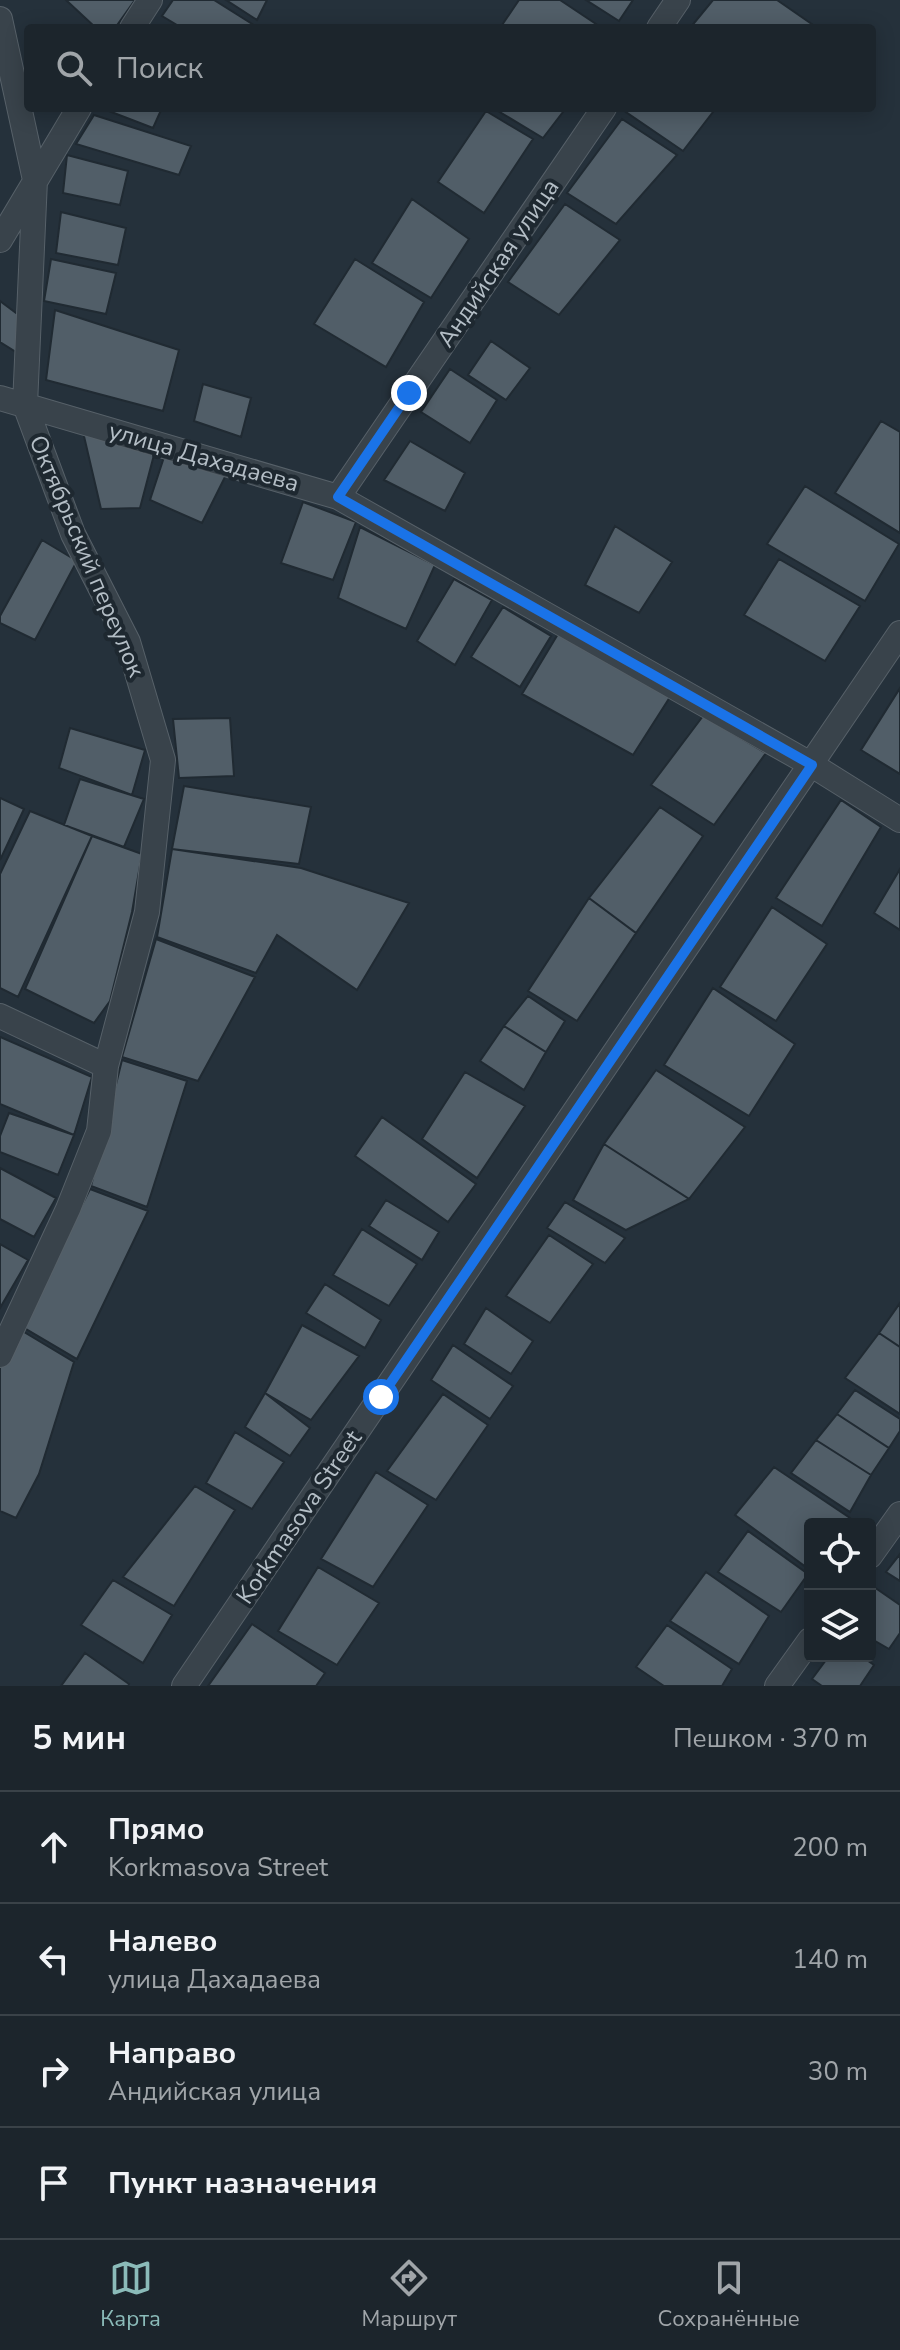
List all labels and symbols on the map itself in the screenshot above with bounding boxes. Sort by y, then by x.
street label: Андийская улица [430,172,566,354]
route end [391,375,427,411]
street label: улица Дахадаева [105,415,303,499]
street label: Октябрьский переулок [22,430,153,682]
route start [363,1379,399,1415]
street label: Korkmasova Street [229,1423,369,1610]

